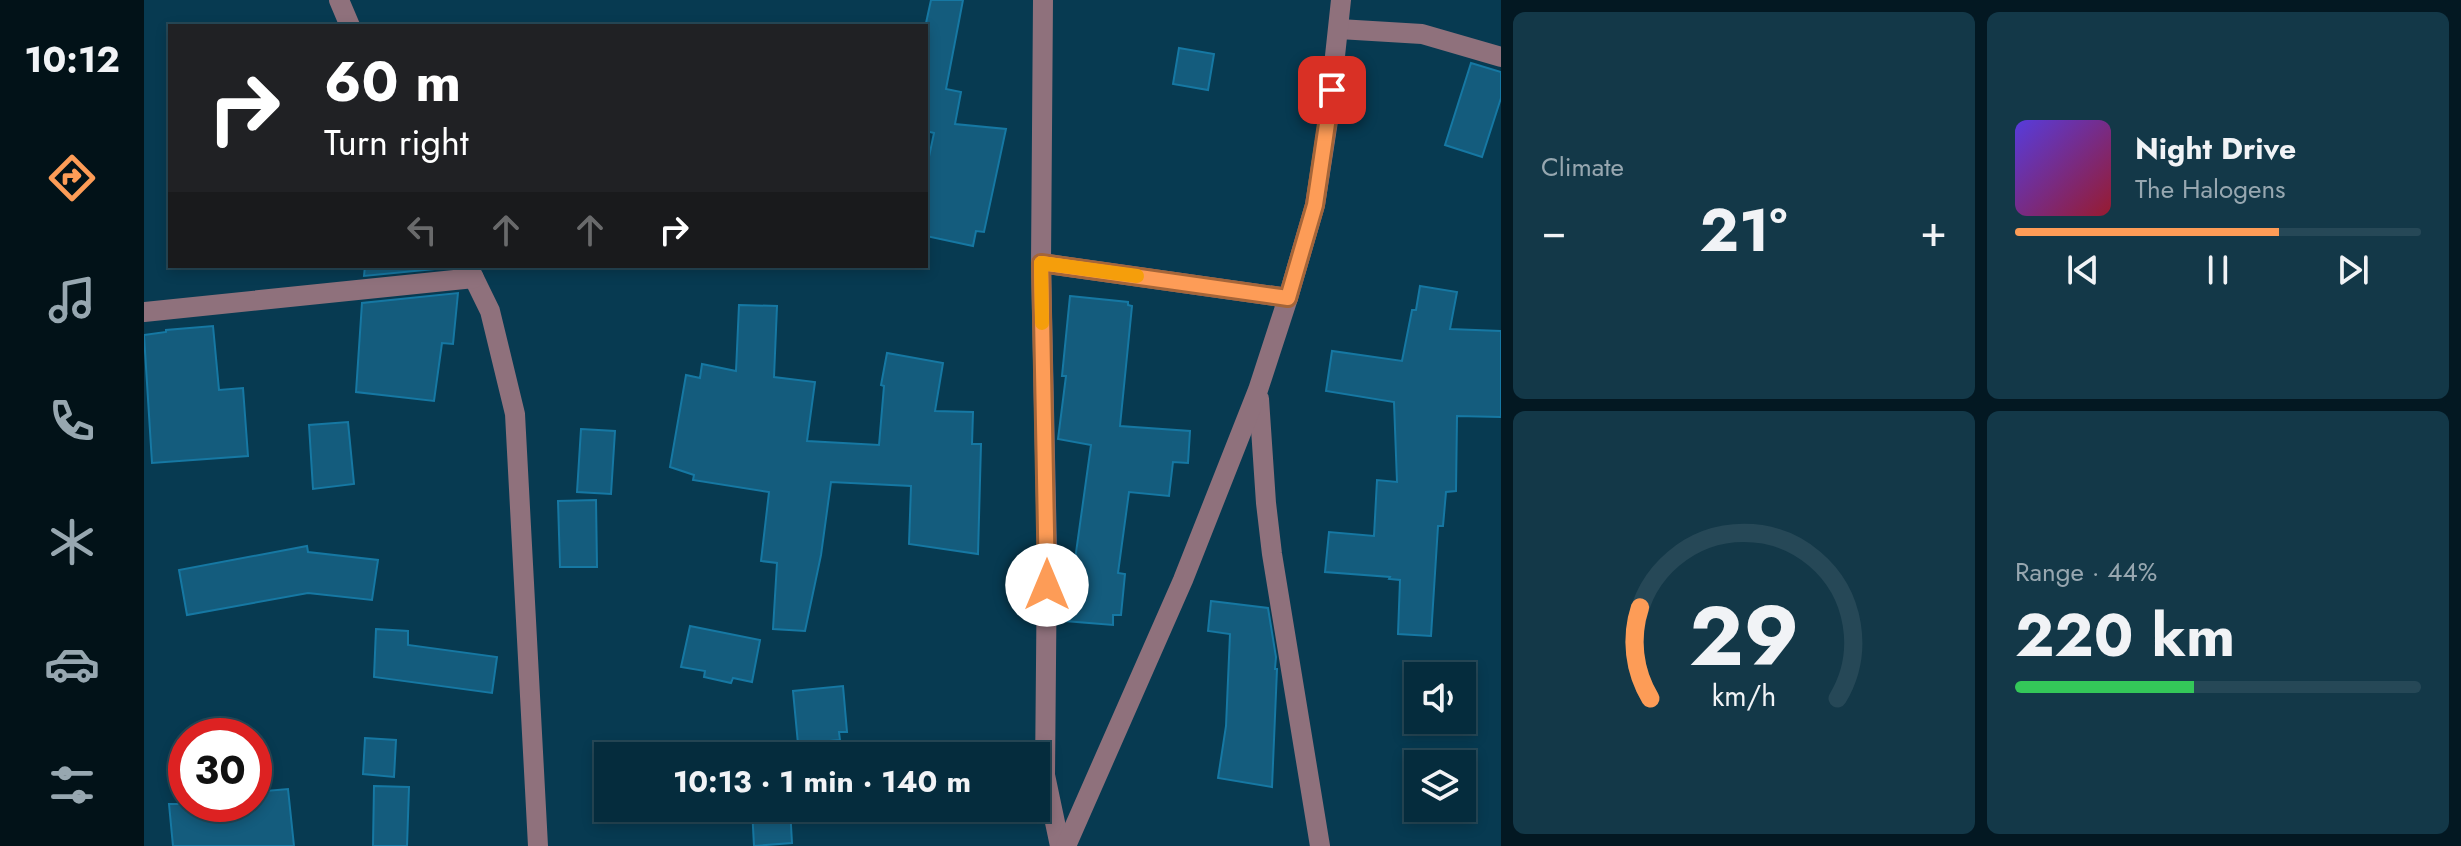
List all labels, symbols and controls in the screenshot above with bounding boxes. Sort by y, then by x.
text: 10:12 [24,33,120,85]
text: 60 m [324,41,461,122]
icon: right [192,56,296,160]
pin [1298,56,1366,124]
icon: arrive [1310,68,1354,112]
text: Turn right [324,116,469,168]
text: Night Drive [2135,127,2296,170]
text: Climate [1541,148,1624,186]
icon: directions [44,150,100,206]
text: The Halogens [2135,170,2286,208]
text: 21° [1700,187,1787,274]
text: − [1541,199,1567,263]
text: + [1920,199,1947,263]
icon: left [400,208,444,252]
icon: ahead [484,208,528,252]
icon: ahead [568,208,612,252]
icon: right [652,208,696,252]
icon: previous [2061,248,2105,292]
icon: pause [2196,248,2240,292]
icon: next [2331,248,2375,292]
icon: music [44,272,100,328]
icon: phone [44,393,100,449]
icon: climate [44,514,100,570]
position arrow [1005,543,1089,627]
text: Range · 44% [2015,553,2157,591]
text: 29 [1689,575,1799,695]
text: 220 km [2015,592,2235,679]
icon: car [44,636,100,692]
map controls [1404,662,1476,822]
button: sound [1404,662,1476,734]
text: km/h [1712,675,1776,717]
speed limit sign: 30 [168,718,272,822]
button: layers [1404,750,1476,822]
icon: filters [44,757,100,813]
text: 10:13 · 1 min · 140 m [673,760,971,803]

